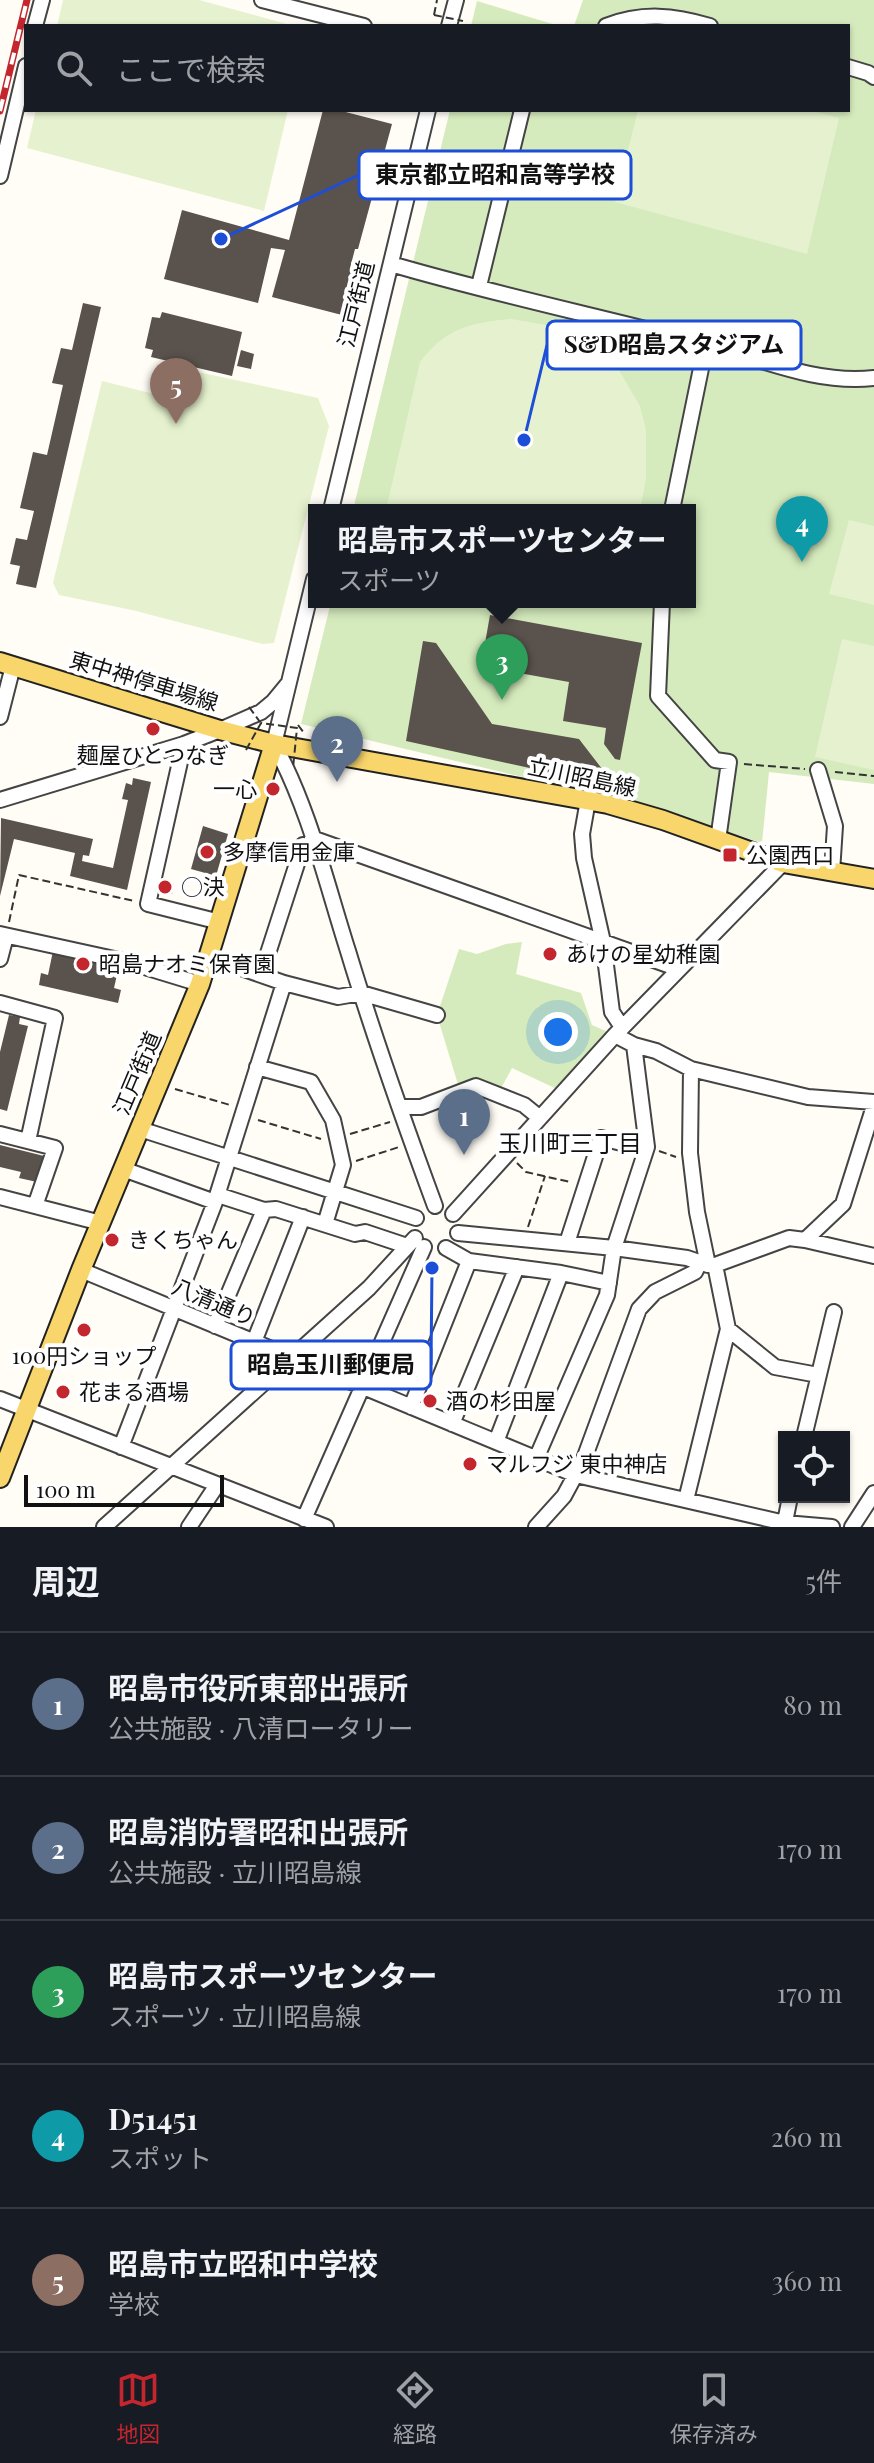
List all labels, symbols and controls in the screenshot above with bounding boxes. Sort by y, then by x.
search box [24,24,850,112]
icon: search [52,46,96,90]
text: ここで検索 [116,49,266,89]
callout: 東京都立昭和高等学校 [359,151,631,199]
text: 東京都立昭和高等学校 [375,157,615,189]
street label: 江戸街道 [330,257,380,350]
callout: S&D昭島スタジアム [547,321,801,369]
text: S&D昭島スタジアム [564,327,784,359]
pin: 5 [150,358,202,424]
pin: 4 [776,496,828,562]
popup [308,504,696,608]
text: 昭島市スポーツセンター [337,519,667,559]
text: スポーツ [337,562,441,597]
pin: 3 [476,634,528,700]
street label: 東中神停車場線 [66,643,222,717]
pin: 2 [311,716,363,782]
marker: 麺屋ひとつなぎ [144,720,162,738]
place label: 麺屋ひとつなぎ [77,739,229,769]
street label: 立川昭島線 [525,750,639,802]
place label: 一心 [213,773,257,803]
marker: 一心 [264,780,282,798]
place label: 多摩信用金庫 [223,836,355,866]
place label: 公園西口 [746,839,834,869]
marker: 多摩信用金庫 [198,843,216,861]
marker: 公園西口 [721,846,739,864]
place label: ○決 [181,871,225,901]
marker: ○決 [156,878,174,896]
place label: あけの星幼稚園 [566,938,720,968]
marker: あけの星幼稚園 [541,945,559,963]
place label: 昭島ナオミ保育園 [99,948,275,978]
marker: 昭島ナオミ保育園 [74,955,92,973]
your location [538,1012,578,1052]
street label: 江戸街道 [105,1026,167,1119]
pin: 1 [438,1089,490,1155]
district label: 玉川町三丁目 [498,1126,642,1158]
place label: きくちゃん [128,1224,238,1254]
marker: きくちゃん [103,1231,121,1249]
street label: 八清通り [168,1270,261,1332]
marker: 100円ショップ [75,1321,93,1339]
place label: 100円ショップ [12,1340,156,1370]
callout: 昭島玉川郵便局 [231,1341,431,1389]
text: 昭島玉川郵便局 [247,1347,415,1379]
place label: 花まる酒場 [79,1376,189,1406]
marker: 花まる酒場 [54,1383,72,1401]
place label: 酒の杉田屋 [446,1385,556,1415]
marker: 酒の杉田屋 [421,1392,439,1410]
map controls [778,1431,850,1503]
button: locate [778,1431,850,1503]
place label: マルフジ 東中神店 [486,1448,667,1478]
marker: マルフジ 東中神店 [461,1455,479,1473]
scale bar [24,1471,224,1507]
text: 100 m [36,1474,96,1504]
text: 周辺 [32,1557,100,1603]
text: 5件 [805,1563,842,1598]
text: 昭島市役所東部出張所 [108,1667,408,1707]
text: 1 [53,1687,63,1722]
text: 80 m [783,1687,842,1722]
text: 公共施設 · 八清ロータリー [108,1710,414,1745]
text: 昭島消防署昭和出張所 [108,1811,408,1851]
text: 2 [51,1831,65,1866]
text: 170 m [777,1831,842,1866]
text: 公共施設 · 立川昭島線 [108,1854,362,1889]
text: 昭島市スポーツセンター [108,1955,437,1995]
text: 3 [52,1975,64,2010]
text: 170 m [777,1975,842,2010]
text: スポーツ · 立川昭島線 [108,1998,361,2033]
text: D51451 [108,2098,198,2138]
text: 4 [51,2119,65,2154]
text: 260 m [771,2119,842,2154]
text: スポット [108,2140,212,2175]
text: 昭島市立昭和中学校 [108,2243,378,2283]
text: 5 [52,2263,64,2298]
text: 360 m [772,2263,842,2298]
text: 学校 [108,2286,160,2321]
tab: 地図 [116,2368,160,2448]
tab: 経路 [393,2368,437,2448]
tab: 保存済み [670,2368,758,2448]

